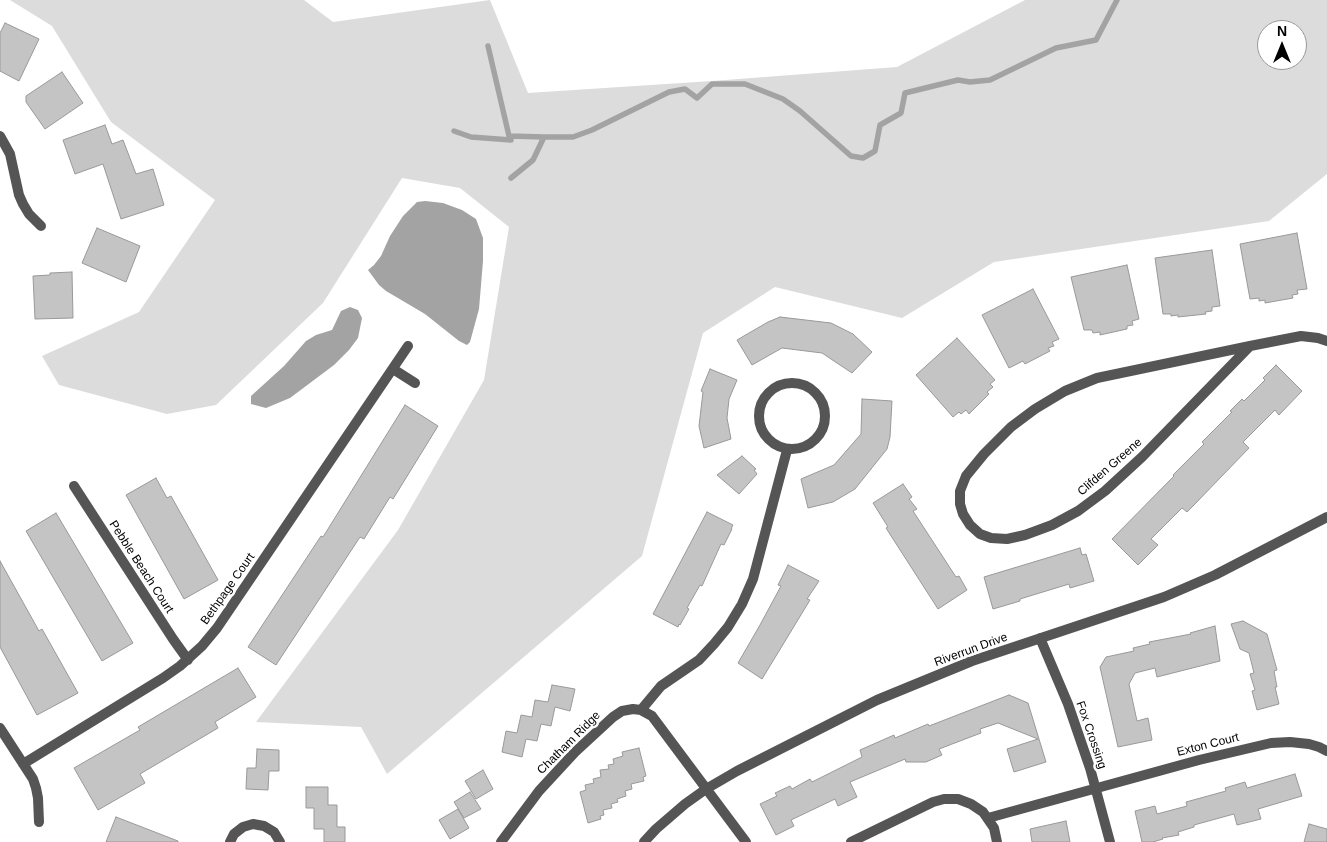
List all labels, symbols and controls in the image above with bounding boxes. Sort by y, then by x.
north arrow [1257,20,1307,70]
text: N [1277,23,1287,39]
street label: Clifden Greene [1075,435,1145,499]
street label: Pebble Beach Court [106,518,176,616]
street label: Bethpage Court [198,550,258,628]
street label: Riverrun Drive [933,630,1009,670]
street label: Fox Crossing [1073,699,1109,771]
street label: Chatham Ridge [534,708,604,778]
street label: Exton Court [1176,730,1240,760]

